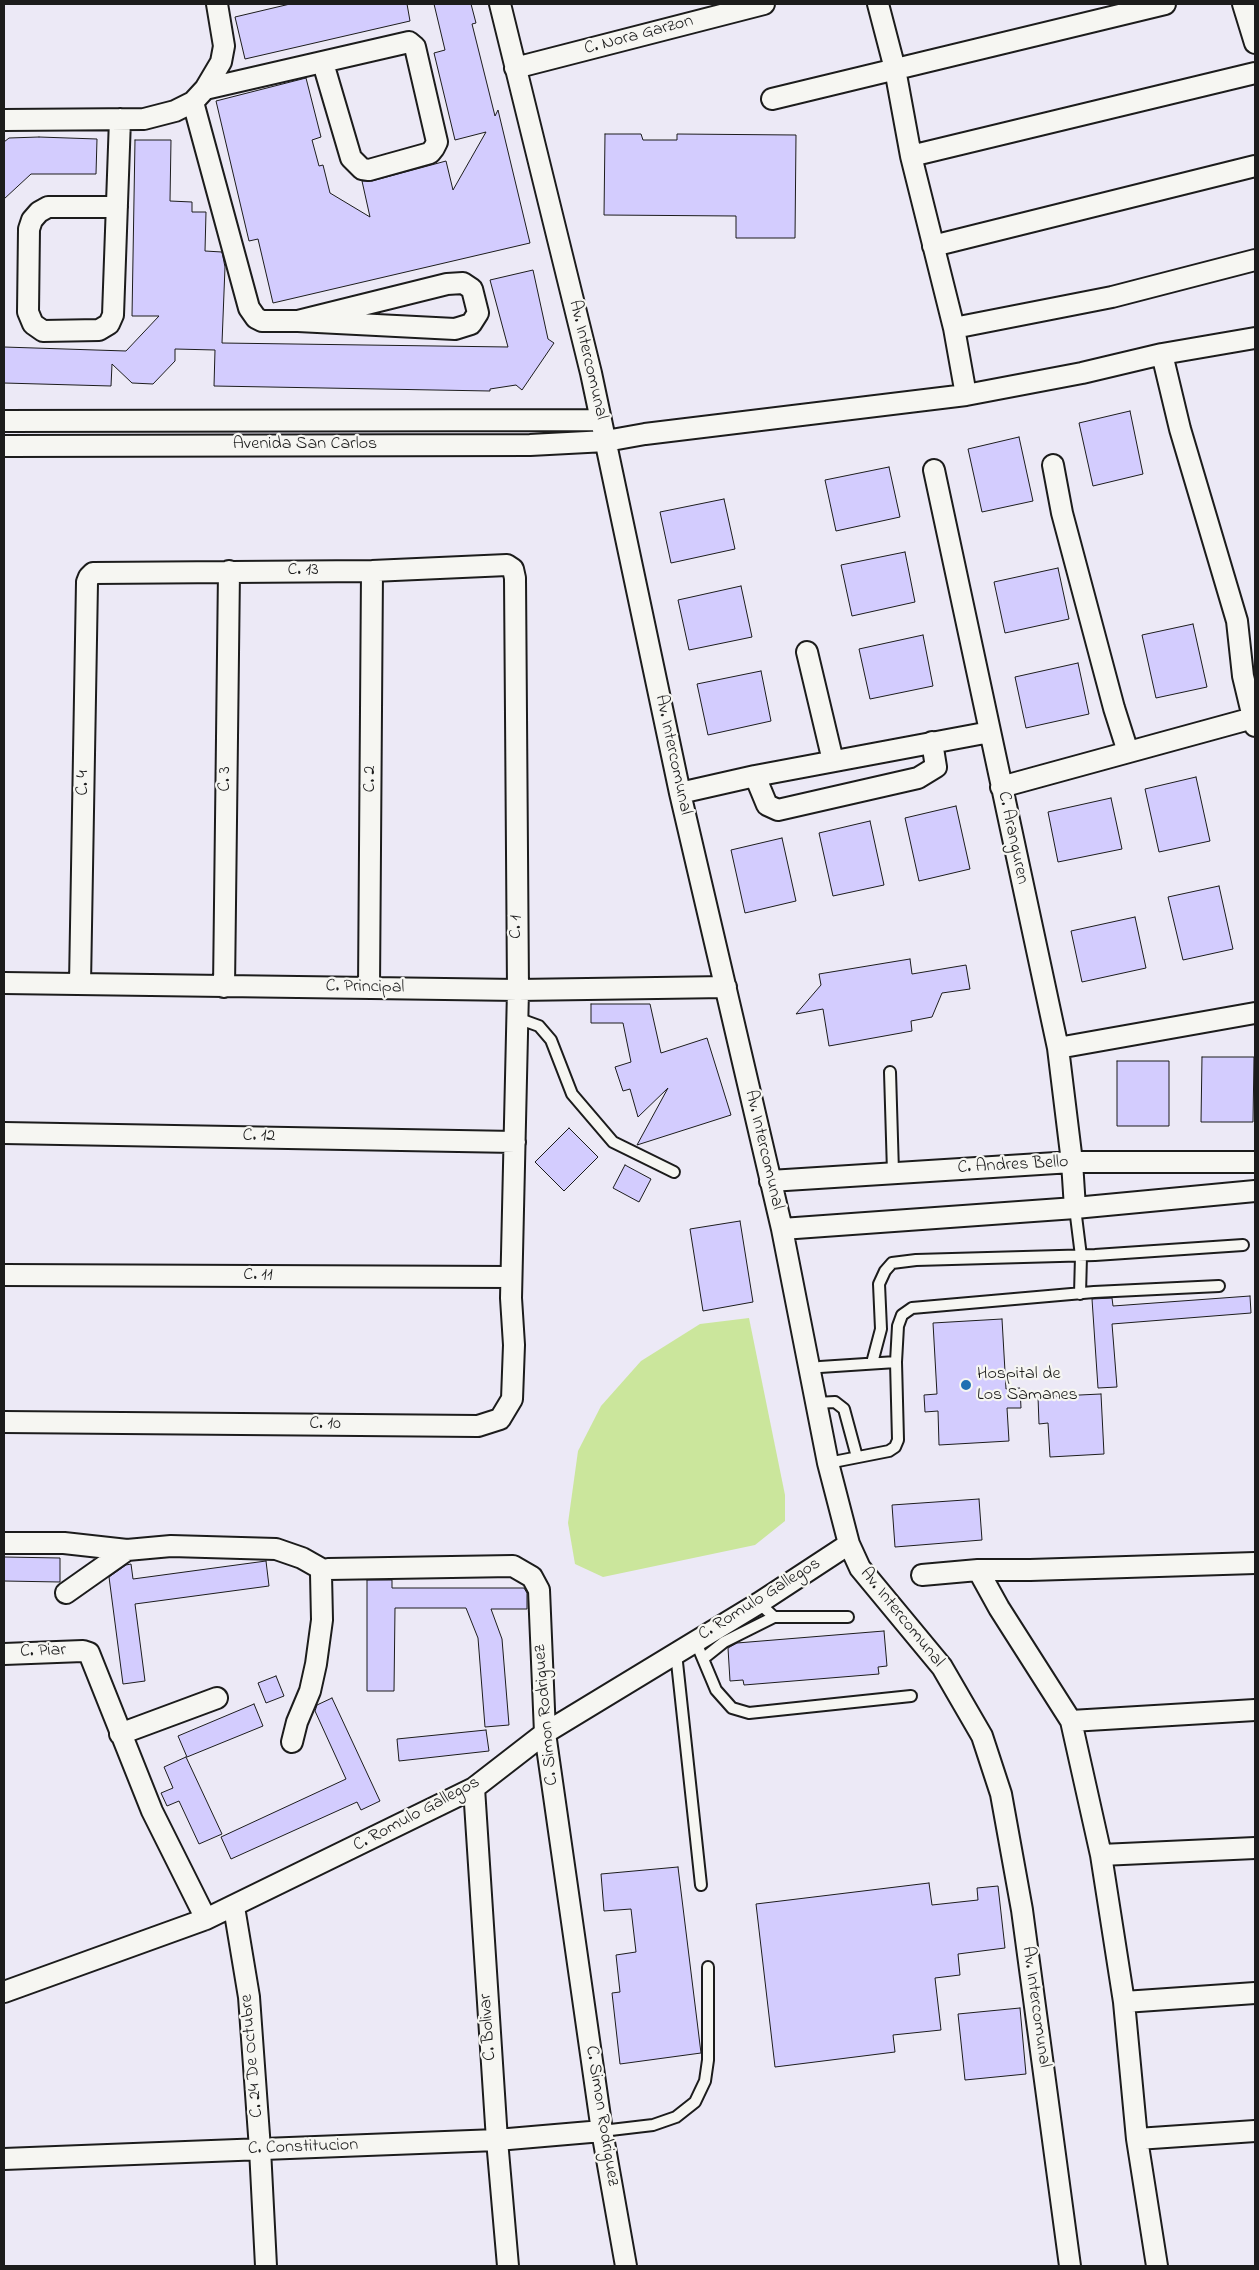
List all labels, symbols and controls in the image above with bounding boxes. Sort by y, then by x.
street label: C. Nora Garzon [582,11,696,61]
street label: Av. Intercomunal [563,298,611,422]
street label: Avenida San Carlos [233,434,377,456]
street label: C. 13 [287,560,319,582]
street label: Av. Intercomunal [649,693,695,817]
street label: C. 3 [215,766,237,792]
street label: C. 2 [360,766,382,792]
street label: C. 4 [73,770,95,796]
street label: C. Aranguren [992,790,1032,886]
street label: C. 1 [506,915,528,939]
street label: C. Principal [325,977,405,999]
street label: Av. Intercomunal [739,1088,787,1212]
street label: C. 12 [242,1126,276,1148]
street label: C. Andres Bello [957,1152,1069,1180]
street label: C. 11 [243,1265,273,1287]
place label: Hospital de Los Samanes [977,1364,1078,1406]
marker: Hospital de Los Samanes [959,1378,973,1392]
street label: C. 10 [309,1414,341,1436]
street label: C. Romulo Gallegos [695,1554,825,1646]
street label: Av. Intercomunal [854,1564,948,1672]
street label: C. Piar [20,1640,66,1664]
street label: C. Simon Rodriguez [530,1643,564,1787]
street label: C. Romulo Gallegos [350,1773,484,1857]
street label: Av. Intercomunal [1016,1945,1054,2069]
street label: C. 24 De Octubre [237,1993,269,2119]
street label: C. Bolivar [476,1993,502,2061]
street label: C. Simon Rodriguez [579,2044,623,2188]
street label: C. Constitucion [247,2135,359,2161]

